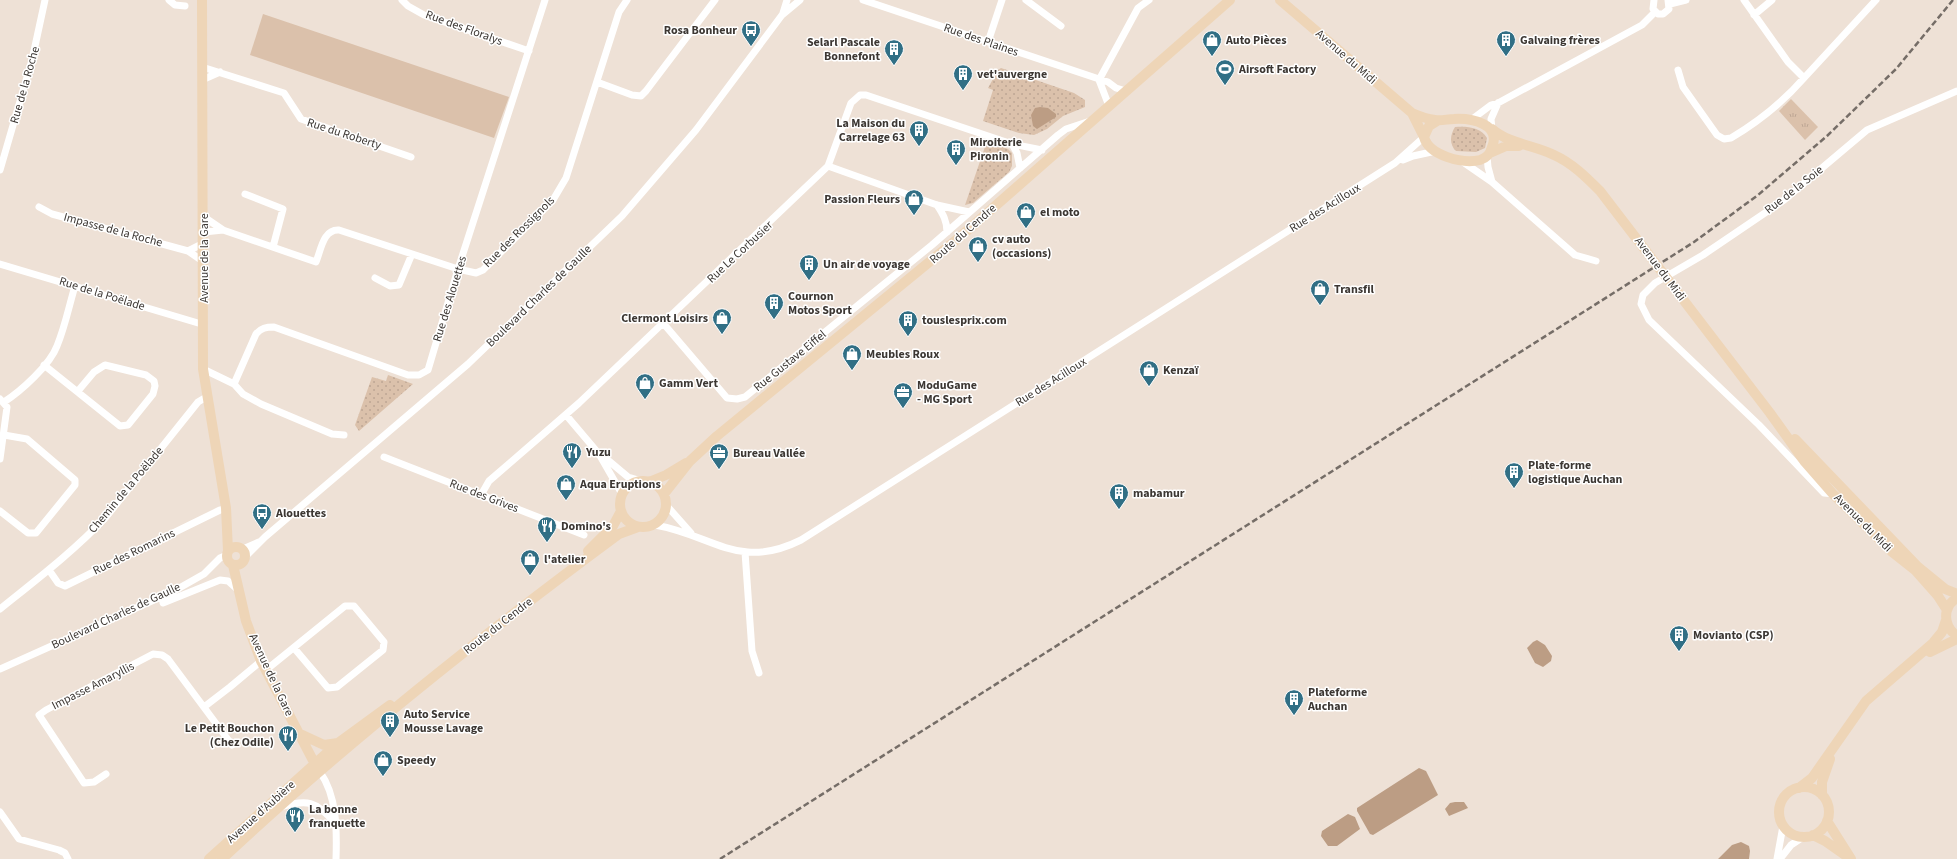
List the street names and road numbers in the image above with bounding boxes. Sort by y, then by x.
street label: Rue des Floralys [423,6,505,50]
street label: Rue des Plaines [941,19,1021,61]
street label: Avenue du Midi [1312,26,1380,88]
street label: Rue de la Roche [6,44,44,126]
street label: Rue du Roberty [305,114,384,154]
street label: Rue de la Soie [1761,162,1827,218]
street label: Rue des Acilloux [1286,179,1364,237]
street label: Rue des Rossignols [479,192,559,272]
street label: Route du Cendre [926,200,1000,268]
street label: Impasse de la Roche [62,209,164,251]
street label: Avenue de la Gare [196,213,213,303]
street label: Rue Le Corbusier [703,216,777,287]
street label: Avenue du Midi [1630,233,1690,305]
street label: Boulevard Charles de Gaulle [482,241,596,351]
street label: Rue des Alouettes [429,254,471,344]
street label: Rue de la Poëlade [57,273,147,315]
street label: Rue Gustave Eiffel [750,326,830,396]
street label: Rue des Acilloux [1012,353,1090,411]
street label: Chemin de la Poëlade [85,443,167,537]
street label: Rue des Grives [447,475,521,517]
street label: Avenue du Midi [1830,490,1896,556]
street label: Rue des Romarins [90,525,178,579]
street label: Boulevard Charles de Gaulle [49,579,183,653]
street label: Route du Cendre [460,594,536,658]
street label: Avenue de la Gare [244,631,298,719]
street label: Impasse Amaryllis [49,658,137,714]
street label: Avenue d'Aubière [223,777,299,847]

